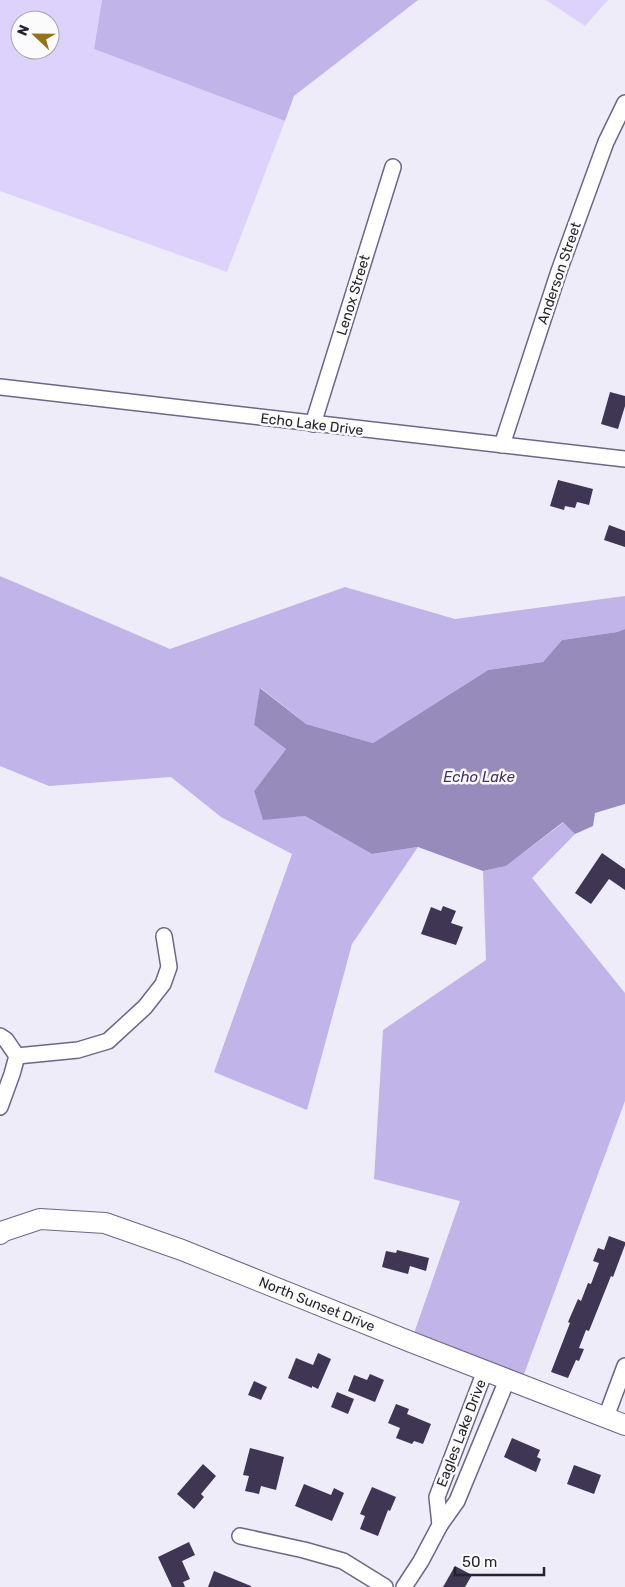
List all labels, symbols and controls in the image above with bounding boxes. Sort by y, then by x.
north arrow [10,10,60,60]
text: N [14,22,33,38]
street label: Anderson Street [534,219,585,326]
street label: Lenox Street [333,252,374,337]
street label: Echo Lake Drive [260,410,365,439]
water label: Echo Lake [443,768,515,786]
street label: North Sunset Drive [256,1273,377,1336]
street label: Eagles Lake Drive [433,1377,490,1489]
scale bar [455,1544,544,1576]
text: 50 m [462,1553,497,1571]

